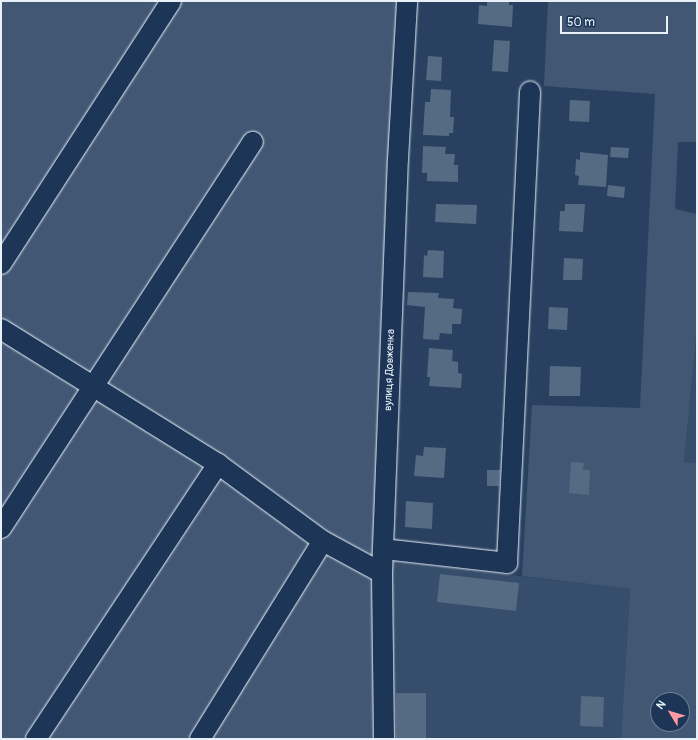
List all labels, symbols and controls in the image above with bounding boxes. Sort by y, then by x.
scale bar [562,8,670,34]
text: 50 m [567,15,595,30]
street label: вулиця Довженка [382,329,398,411]
north arrow [650,692,690,732]
text: N [654,698,668,712]

